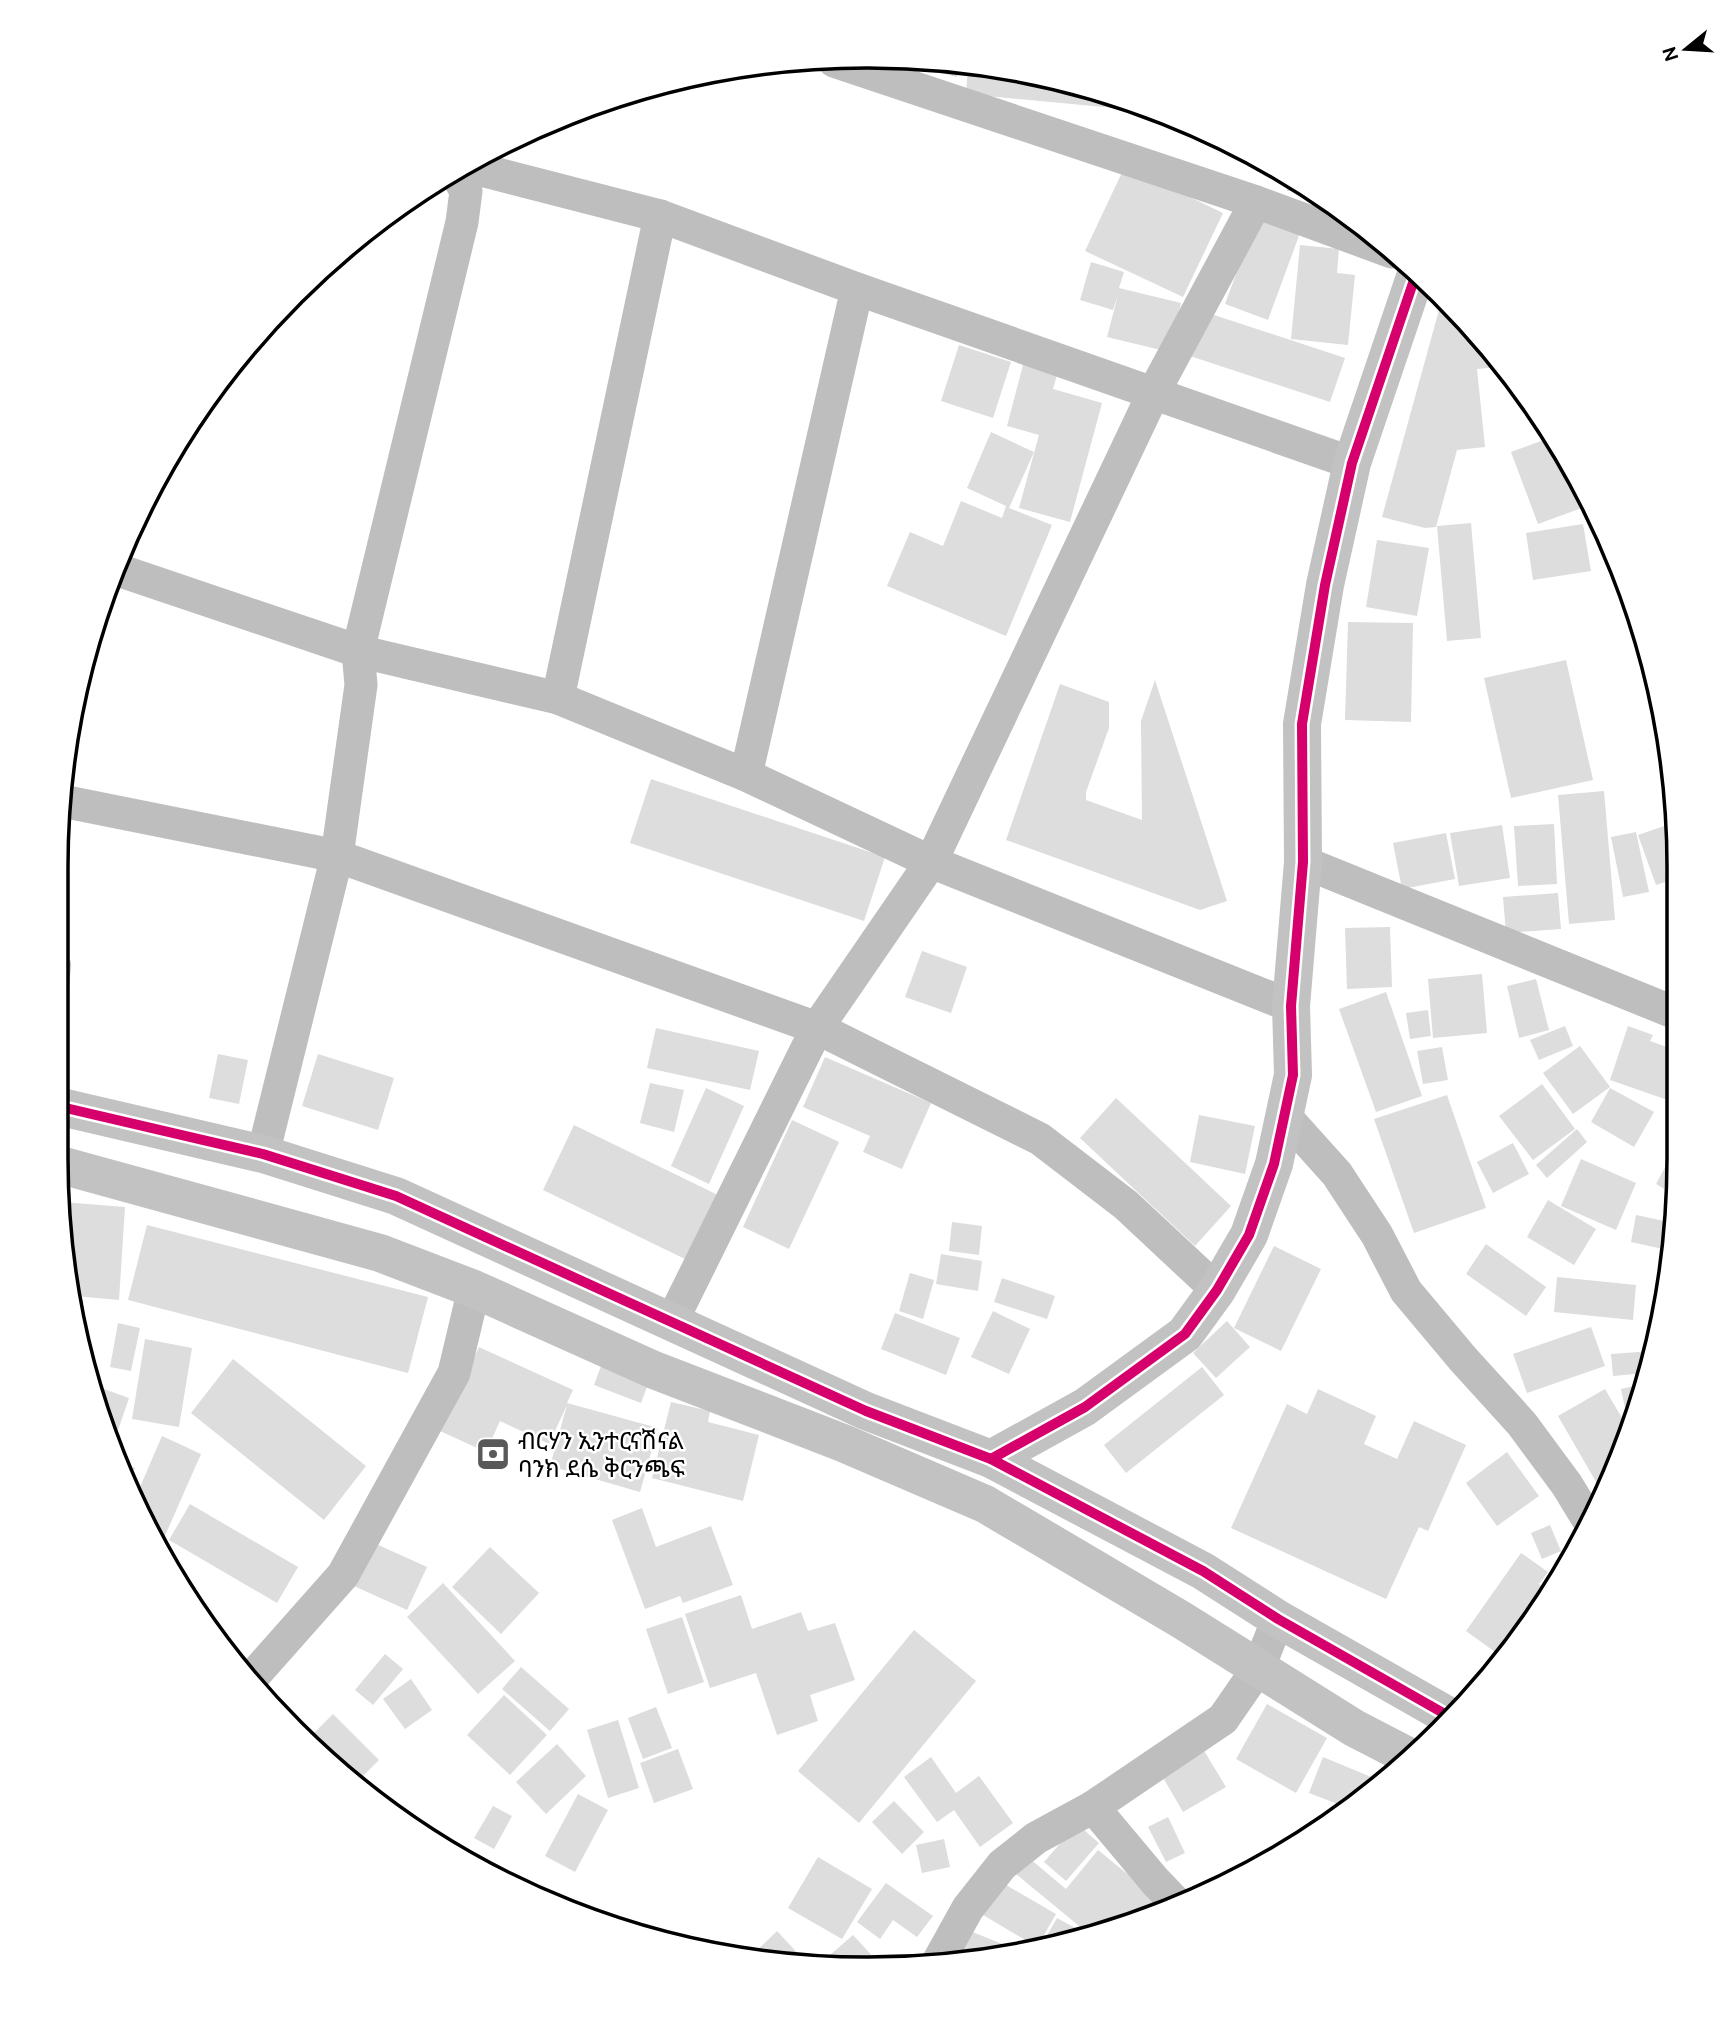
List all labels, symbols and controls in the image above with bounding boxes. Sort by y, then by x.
north arrow [1651,14,1721,84]
text: N [1657,44,1682,64]
place label: ብርሃን ኢንተርናሽናል ባንክ ደሴ ቅርንጫፍ [518,1427,685,1482]
bank icon: ብርሃን ኢንተርናሽናል ባንክ ደሴ ቅርንጫፍ [474,1435,512,1473]

